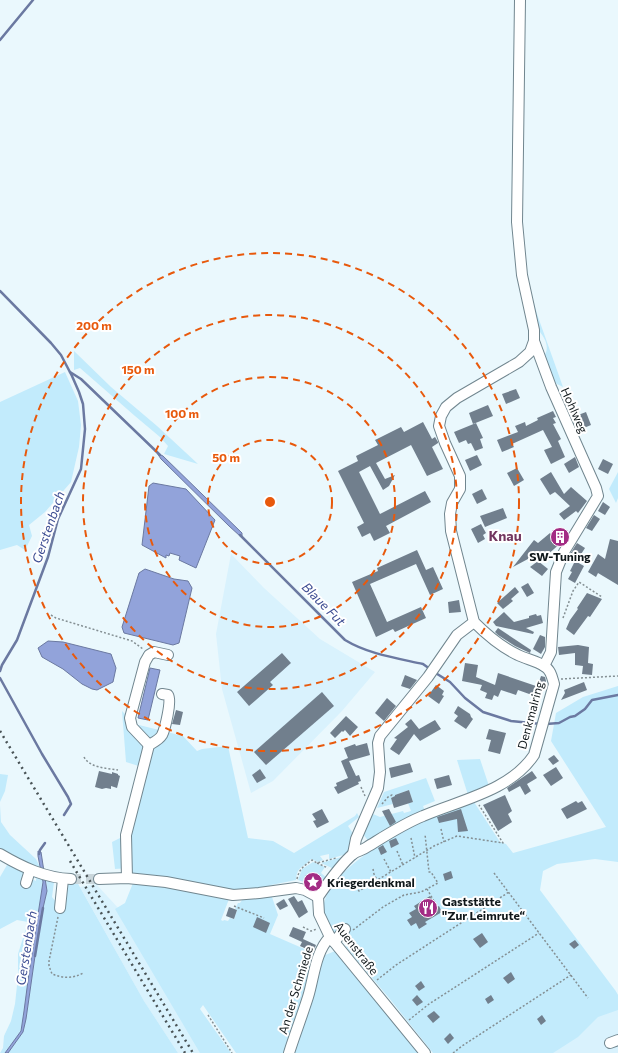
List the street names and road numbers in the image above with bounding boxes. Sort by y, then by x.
street label: Hohlweg [559,385,591,435]
street label: Denkmalring [514,679,546,750]
street label: Auenstraße [332,919,382,977]
street label: An der Schmiede [275,945,315,1035]

